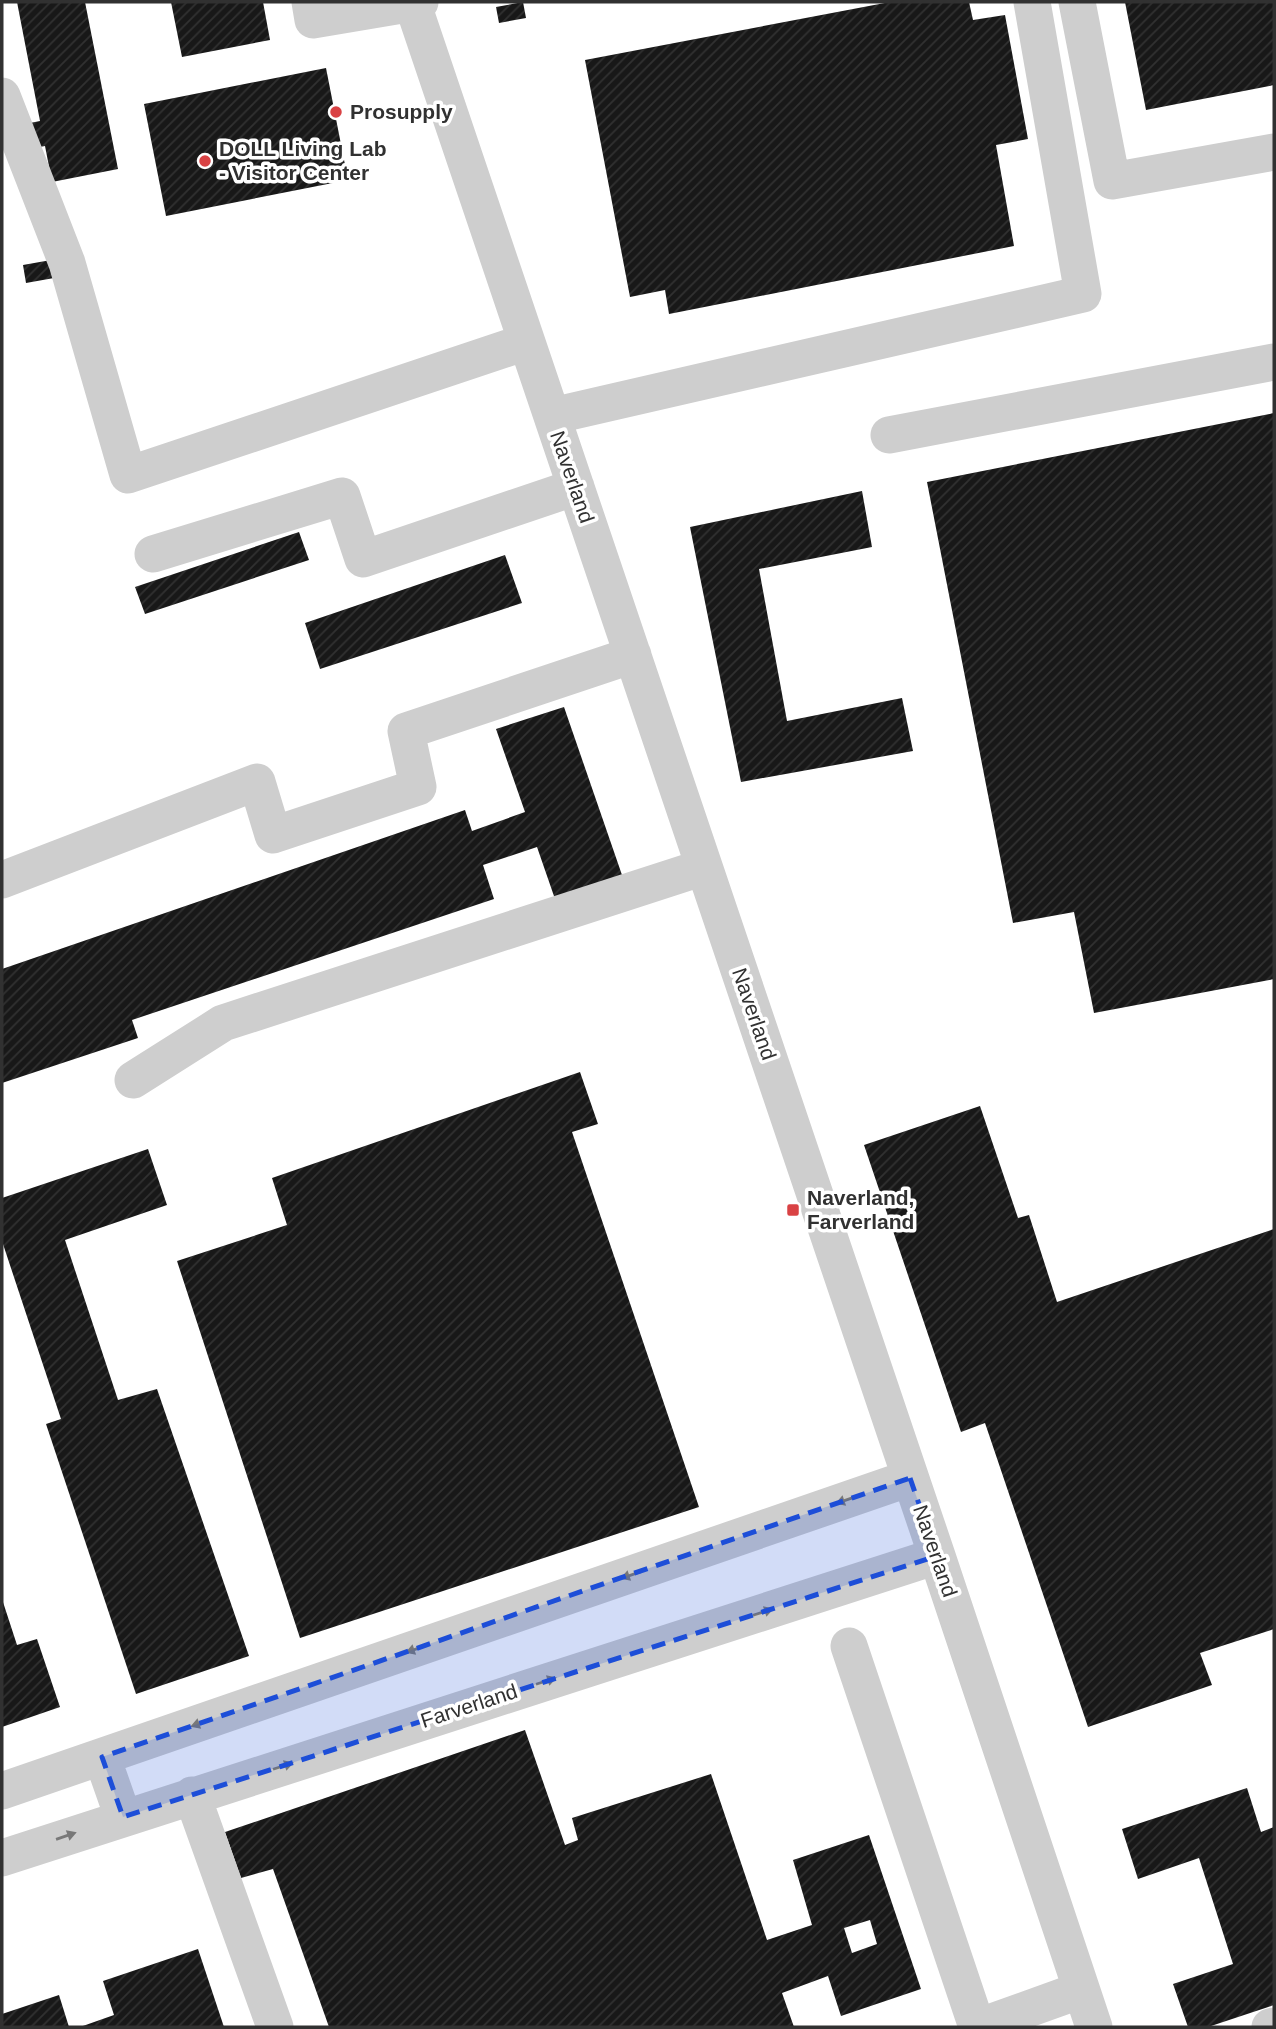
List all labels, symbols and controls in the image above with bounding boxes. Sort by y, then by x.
place label: Prosupply [350,100,453,123]
marker: Prosupply [328,104,344,120]
place label: DOLL Living Lab - Visitor Center [219,137,387,184]
marker: DOLL Living Lab - Visitor Center [197,153,213,169]
street label: Naverland [546,428,599,526]
street label: Naverland [728,965,781,1063]
place label: Naverland, Farverland [807,1186,914,1233]
marker: Naverland, Farverland [785,1202,801,1218]
one-way arrow [835,1495,856,1506]
street label: Naverland [909,1502,962,1600]
one-way arrow [620,1570,641,1581]
one-way arrow [752,1606,773,1616]
one-way arrow [405,1644,426,1655]
one-way arrow [536,1675,557,1686]
street label: Farverland [418,1679,520,1732]
one-way arrow [190,1718,211,1729]
one-way arrow [272,1760,293,1770]
one-way arrow [56,1830,77,1841]

